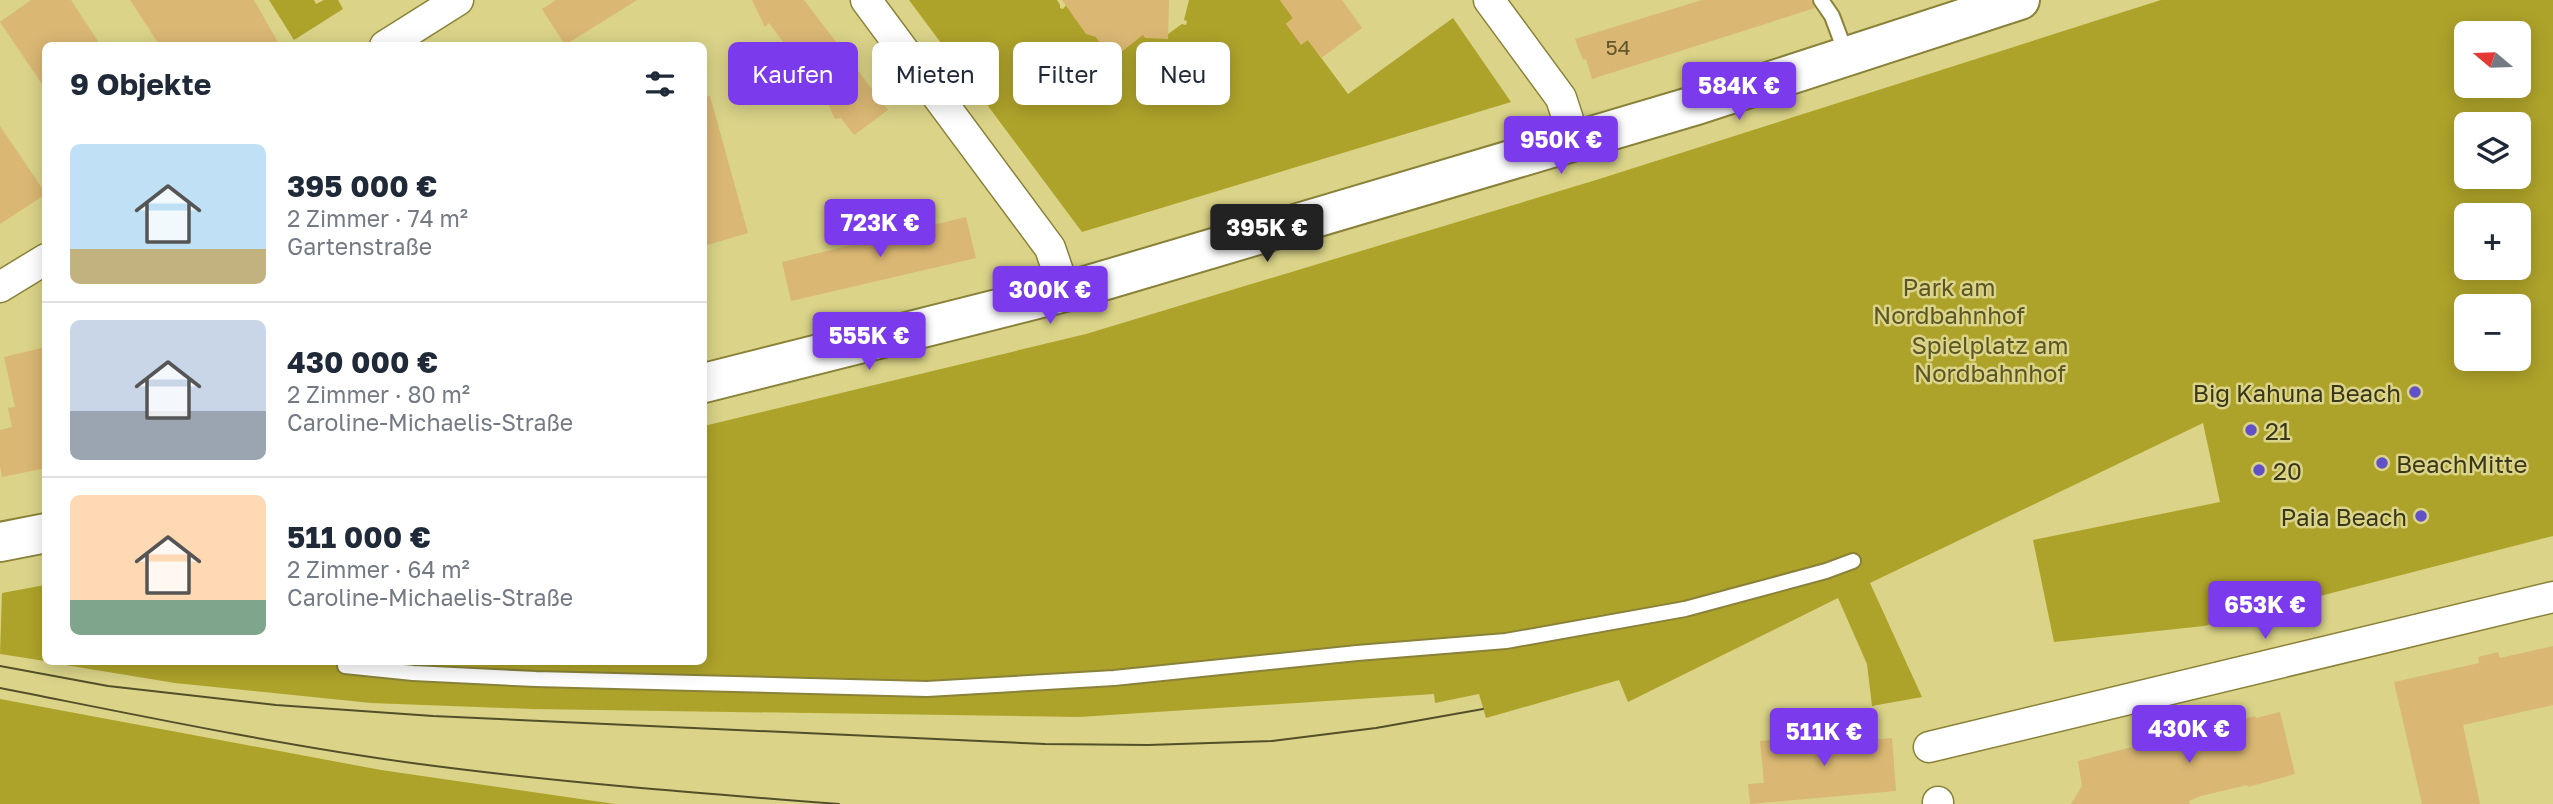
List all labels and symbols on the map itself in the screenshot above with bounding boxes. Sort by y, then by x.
north arrow [2454,21,2530,98]
house number: 54 [1606,34,1631,60]
pin: 584K € [1682,62,1796,122]
pin: 950K € [1504,116,1618,176]
pin: 723K € [823,200,937,259]
pin: 395K € [1210,204,1324,264]
pin: 300K € [993,266,1107,326]
park label: Park am Nordbahnhof [1873,272,2025,329]
pin: 555K € [812,312,926,372]
park label: Spielplatz am Nordbahnhof [1911,330,2069,387]
place label: Big Kahuna Beach [2193,378,2401,407]
marker: Big Kahuna Beach [2407,384,2423,400]
place label: 21 [2265,416,2291,445]
marker: 21 [2243,422,2259,438]
place label: BeachMitte [2396,449,2527,478]
marker: BeachMitte [2374,455,2390,471]
place label: 20 [2273,456,2302,485]
marker: 20 [2251,462,2267,478]
place label: Paia Beach [2281,502,2407,531]
marker: Paia Beach [2413,508,2429,524]
pin: 653K € [2208,582,2322,641]
pin: 430K € [2132,706,2246,765]
pin: 511K € [1767,708,1881,768]

